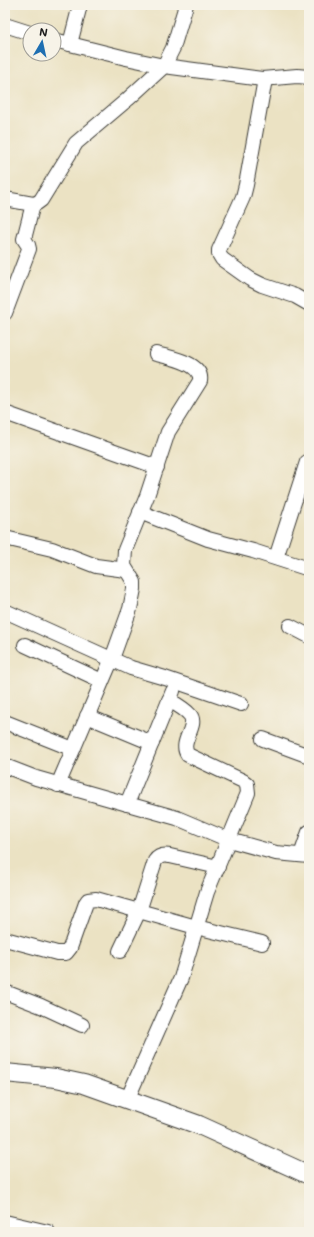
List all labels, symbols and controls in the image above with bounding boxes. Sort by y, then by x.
north arrow [22,22,62,62]
text: N [38,24,49,40]

